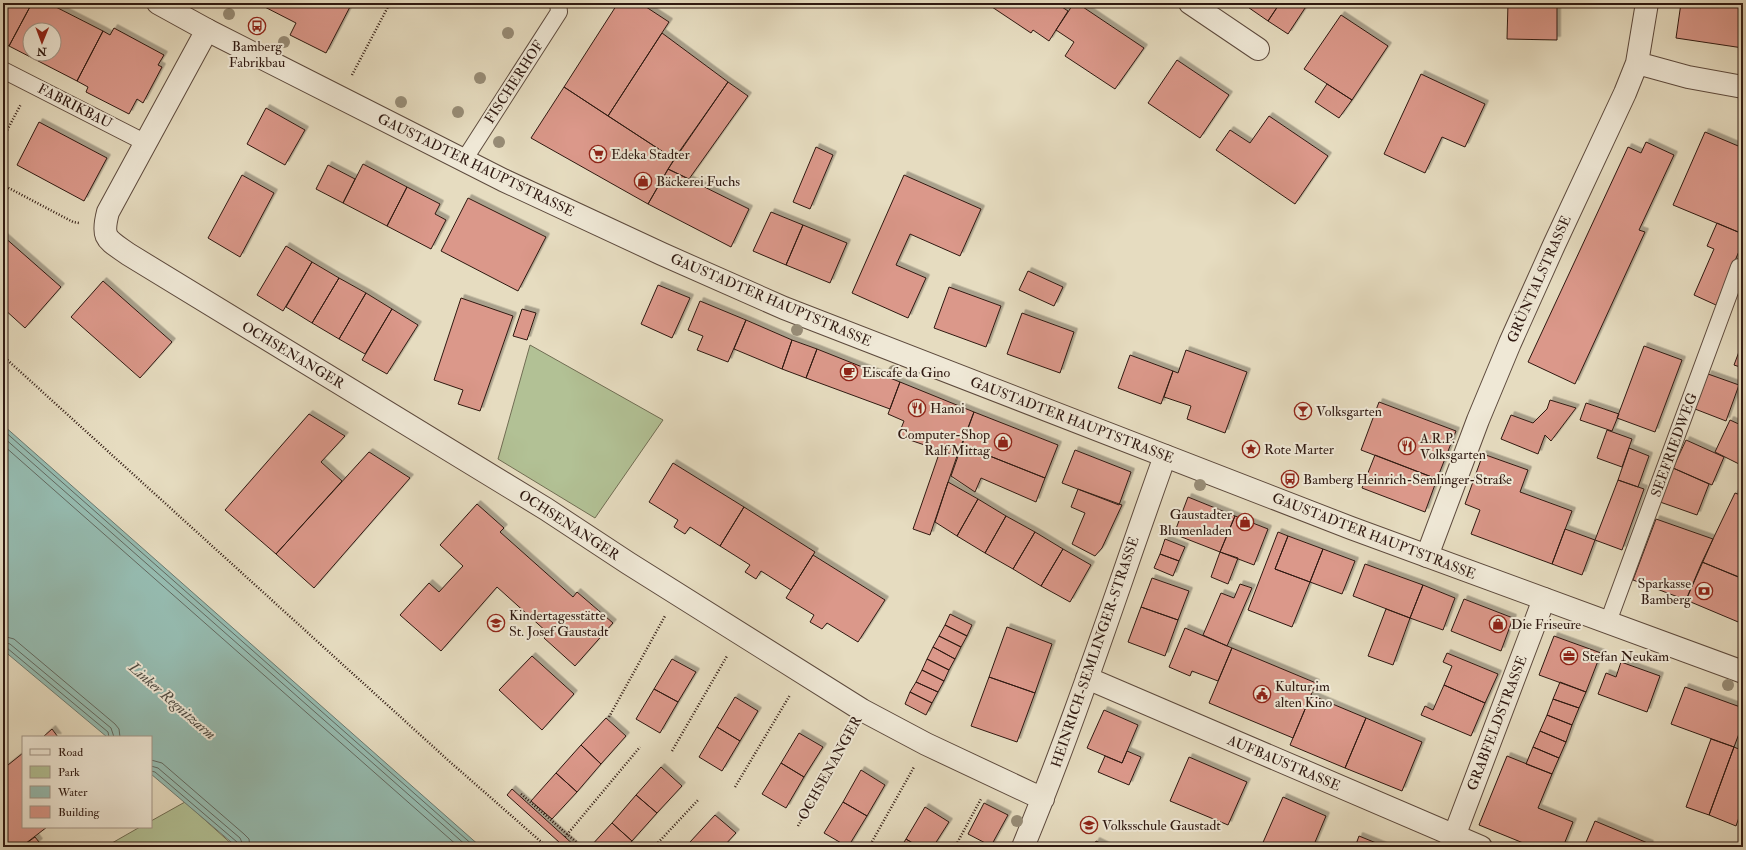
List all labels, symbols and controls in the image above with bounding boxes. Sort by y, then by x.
bus stop icon: Bamberg Fabrikbau [247,16,267,36]
north arrow [22,22,62,62]
street label: FISCHERHOF [481,37,547,127]
place label: Bamberg Fabrikbau [229,38,285,71]
text: N [36,45,48,58]
street label: FABRIKBAU [35,80,115,132]
street label: GAUSTADTER HAUPTSTRASSE [375,110,577,220]
supermarket icon: Edeka Stadter [588,144,608,164]
place label: Edeka Stadter [611,146,690,163]
shop icon: Bäckerei Fuchs [633,171,653,191]
place label: Bäckerei Fuchs [656,173,740,190]
street label: GRÜNTALSTRASSE [1503,213,1575,345]
street label: GAUSTADTER HAUPTSTRASSE [668,250,874,350]
street label: OCHSENANGER [239,318,348,393]
cafe icon: Eiscafe da Gino [839,362,859,382]
place label: Eiscafe da Gino [862,364,951,381]
street label: GAUSTADTER HAUPTSTRASSE [968,373,1176,467]
street label: SEEFRIEDWEG [1647,390,1701,499]
restaurant icon: Hanoi [907,398,927,418]
place label: Hanoi [930,400,965,417]
bar icon: Volksgarten [1293,401,1313,421]
place label: Volksgarten [1316,403,1382,420]
place label: Computer-Shop Ralf Mittag [897,426,991,459]
place label: A.R.P. Volksgarten [1419,430,1486,463]
shop icon: Computer-Shop Ralf Mittag [993,432,1013,452]
restaurant icon: A.R.P. Volksgarten [1397,436,1417,456]
place icon: Rote Marter [1241,439,1261,459]
place label: Rote Marter [1264,441,1335,458]
bus stop icon: Bamberg Heinrich-Semlinger-Straße [1280,469,1300,489]
place label: Bamberg Heinrich-Semlinger-Straße [1303,471,1512,488]
street label: OCHSENANGER [516,486,623,564]
street label: GAUSTADTER HAUPTSTRASSE [1270,489,1478,583]
place label: Gaustadter Blumenladen [1159,506,1233,539]
shop icon: Gaustadter Blumenladen [1235,512,1255,532]
street label: HEINRICH-SEMLINGER-STRASSE [1047,534,1143,770]
place label: Sparkasse Bamberg [1637,575,1692,608]
bank icon: Sparkasse Bamberg [1694,581,1714,601]
place label: Kindertagesstätte St. Josef Gaustadt [509,607,609,640]
school or university icon: Kindertagesstätte St. Josef Gaustadt [486,613,506,633]
shop icon: Die Friseure [1488,614,1508,634]
place label: Die Friseure [1511,616,1581,633]
office icon: Stefan Neukam [1559,646,1579,666]
place label: Stefan Neukam [1582,648,1669,665]
street label: GRABFELDSTRASSE [1463,653,1531,793]
water label: Linker Regnitzarm [124,657,219,744]
place label: Kultur im alten Kino [1275,678,1332,711]
public building icon: Kultur im alten Kino [1252,684,1272,704]
street label: OCHSENANGER [794,712,866,823]
street label: AUFBAUSTRASSE [1224,731,1343,795]
legend [22,736,152,828]
text: Road [58,745,83,760]
text: Park [58,765,80,780]
text: Water [57,785,88,800]
text: Building [58,805,101,820]
school or university icon: Volksschule Gaustadt [1079,815,1099,835]
place label: Volksschule Gaustadt [1102,817,1221,834]

